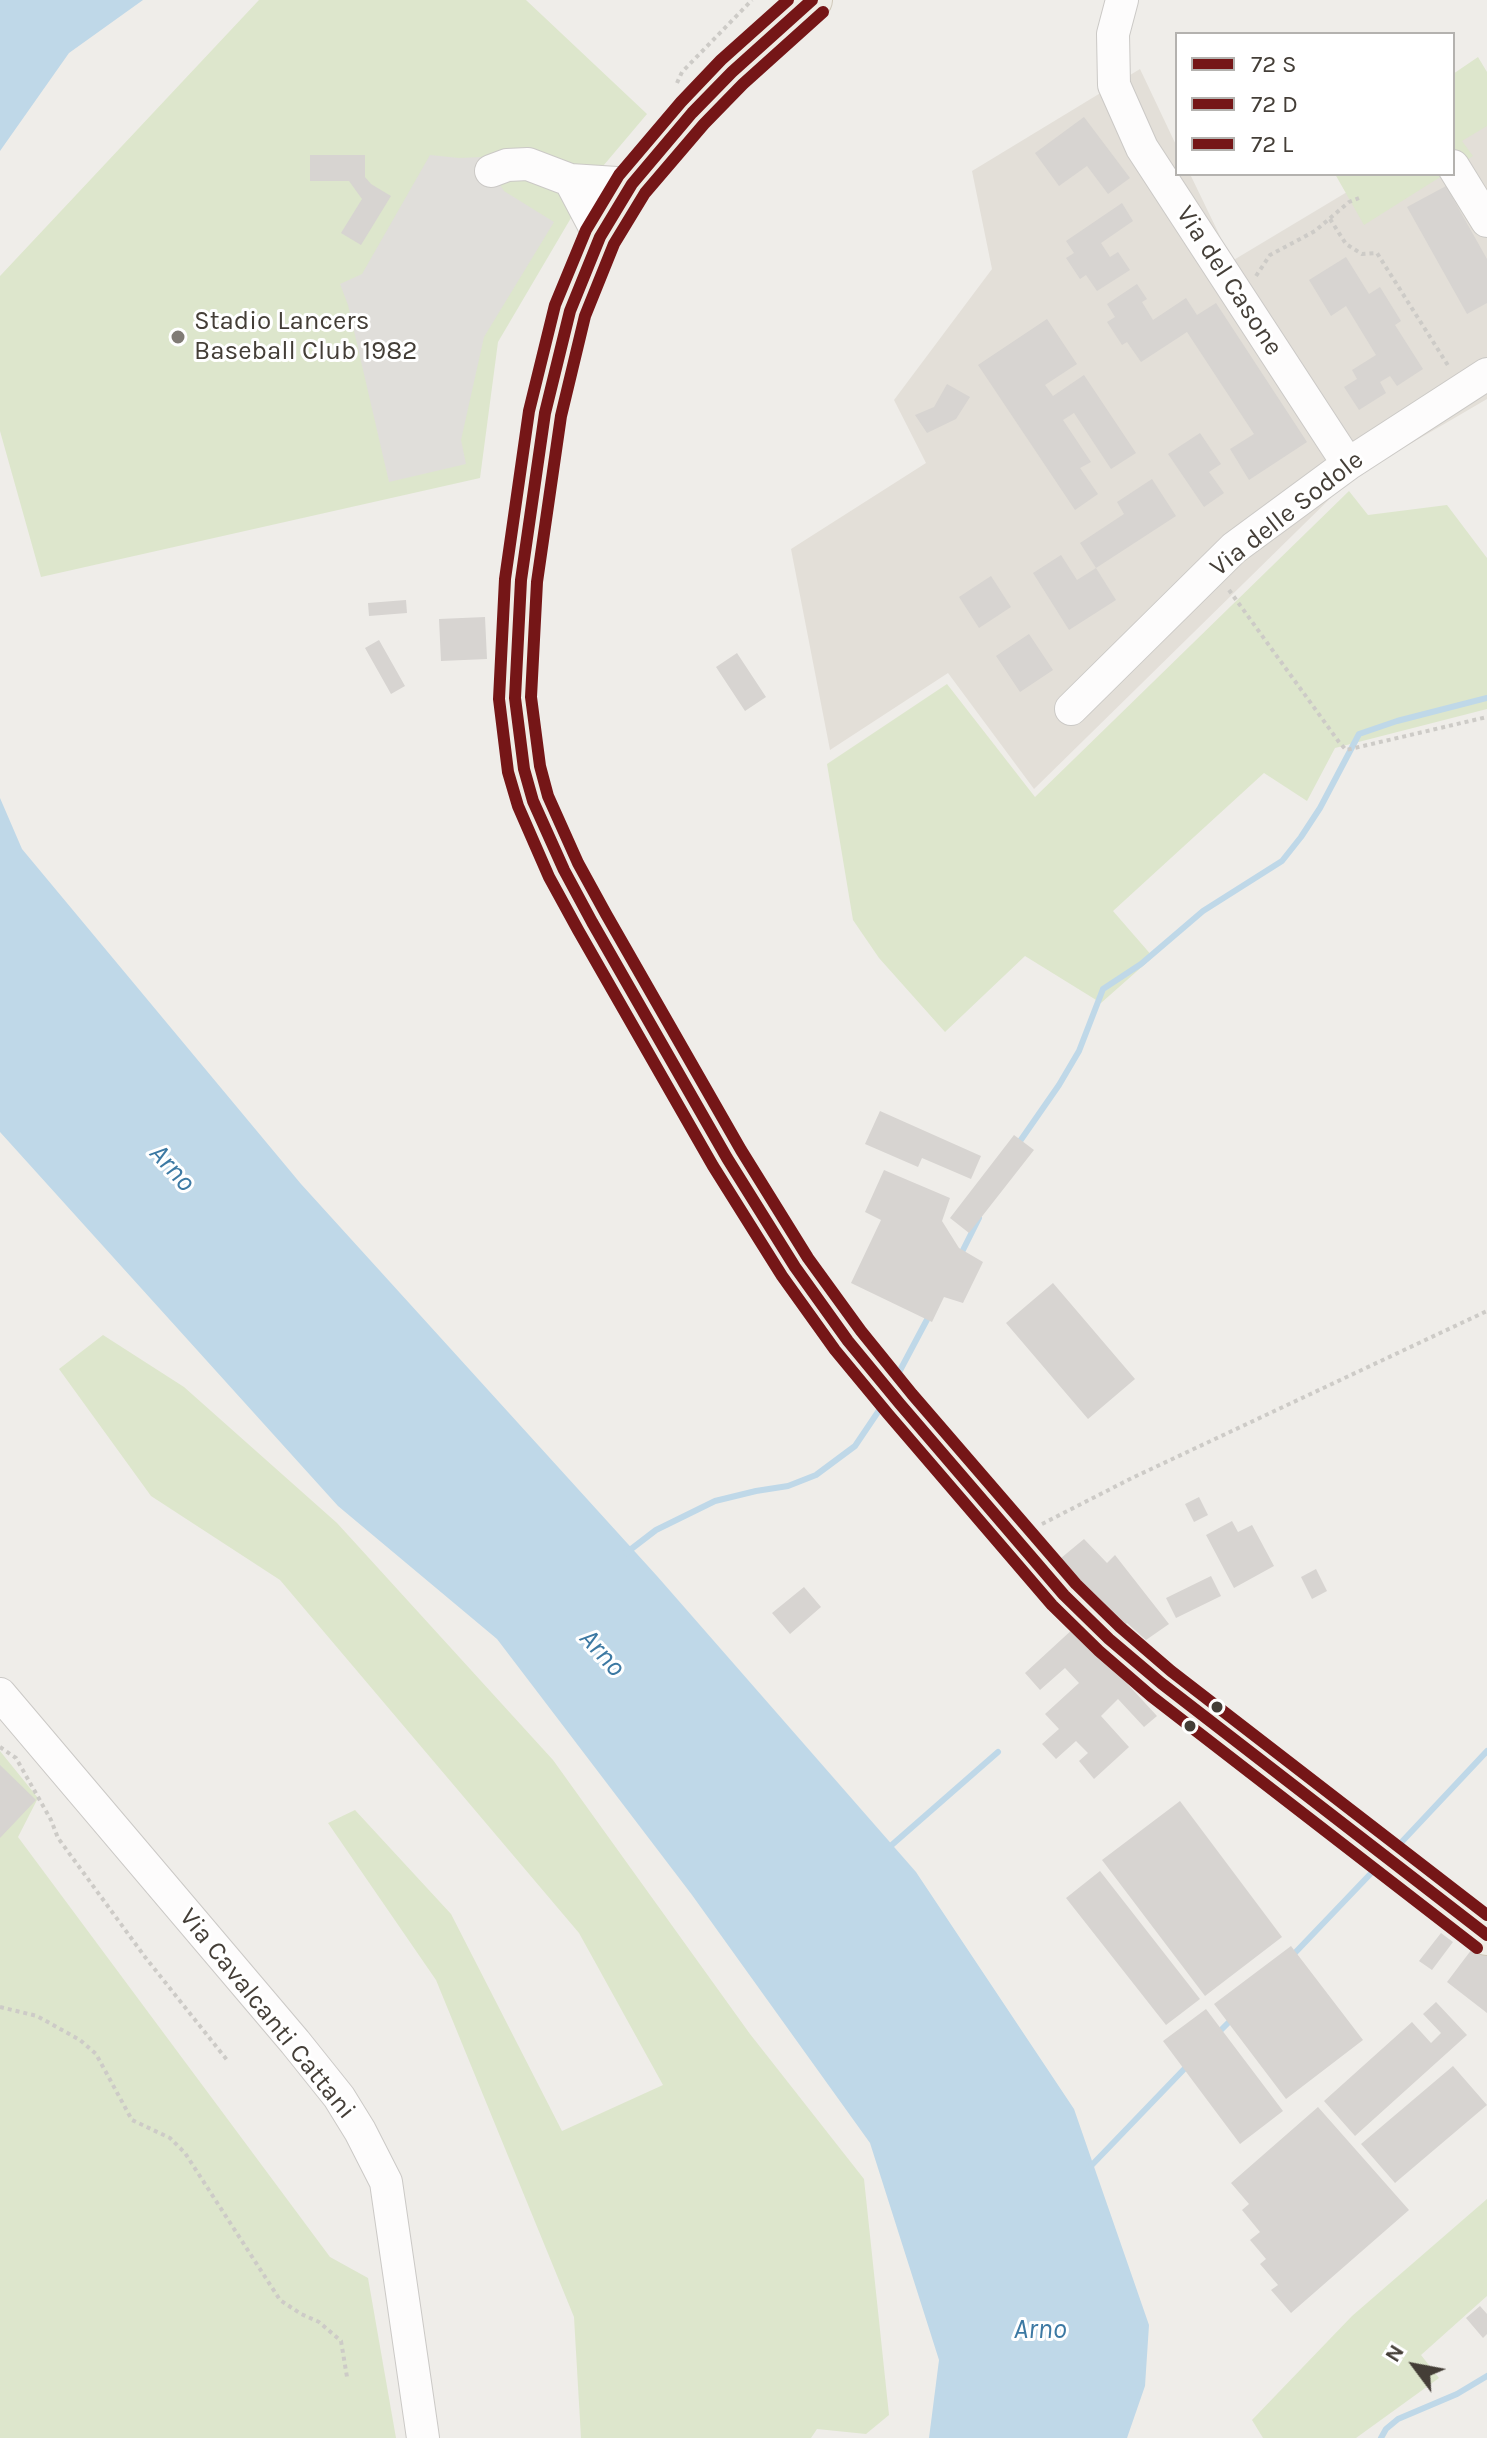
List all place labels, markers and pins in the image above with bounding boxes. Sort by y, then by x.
place label: Stadio Lancers Baseball Club 1982 [194,306,417,368]
marker: Stadio Lancers Baseball Club 1982 [169,328,187,346]
unlabelled marker [1209,1699,1225,1715]
unlabelled marker [1182,1718,1198,1734]

